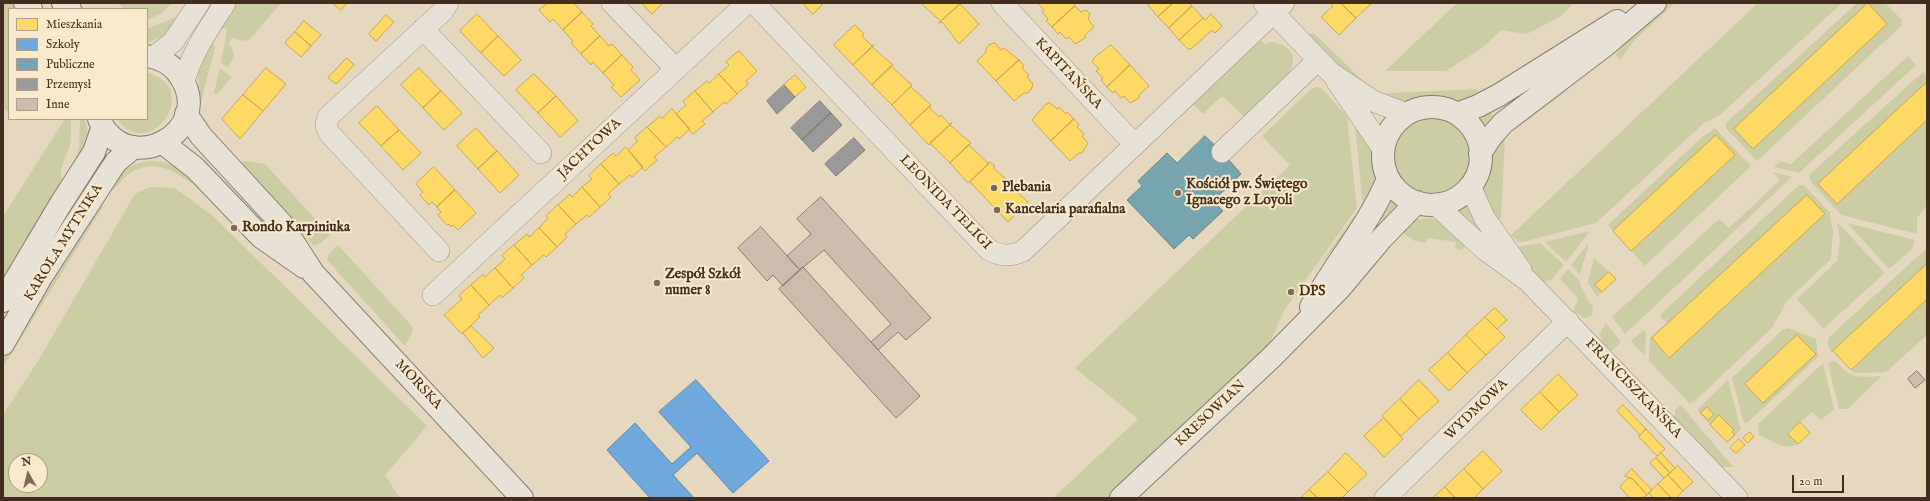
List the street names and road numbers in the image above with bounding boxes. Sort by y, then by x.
street label: KAPITAŃSKA [1031,35,1105,113]
street label: JACHTOWA [555,115,625,183]
street label: LEONIDA TELIGI [895,152,995,254]
street label: KAROLA MYTNIKA [21,181,107,305]
street label: FRANCISZKAŃSKA [1581,336,1685,442]
street label: MORSKA [391,357,445,413]
street label: WYDMOWA [1442,376,1512,444]
street label: KRESOWIAN [1172,377,1250,451]

